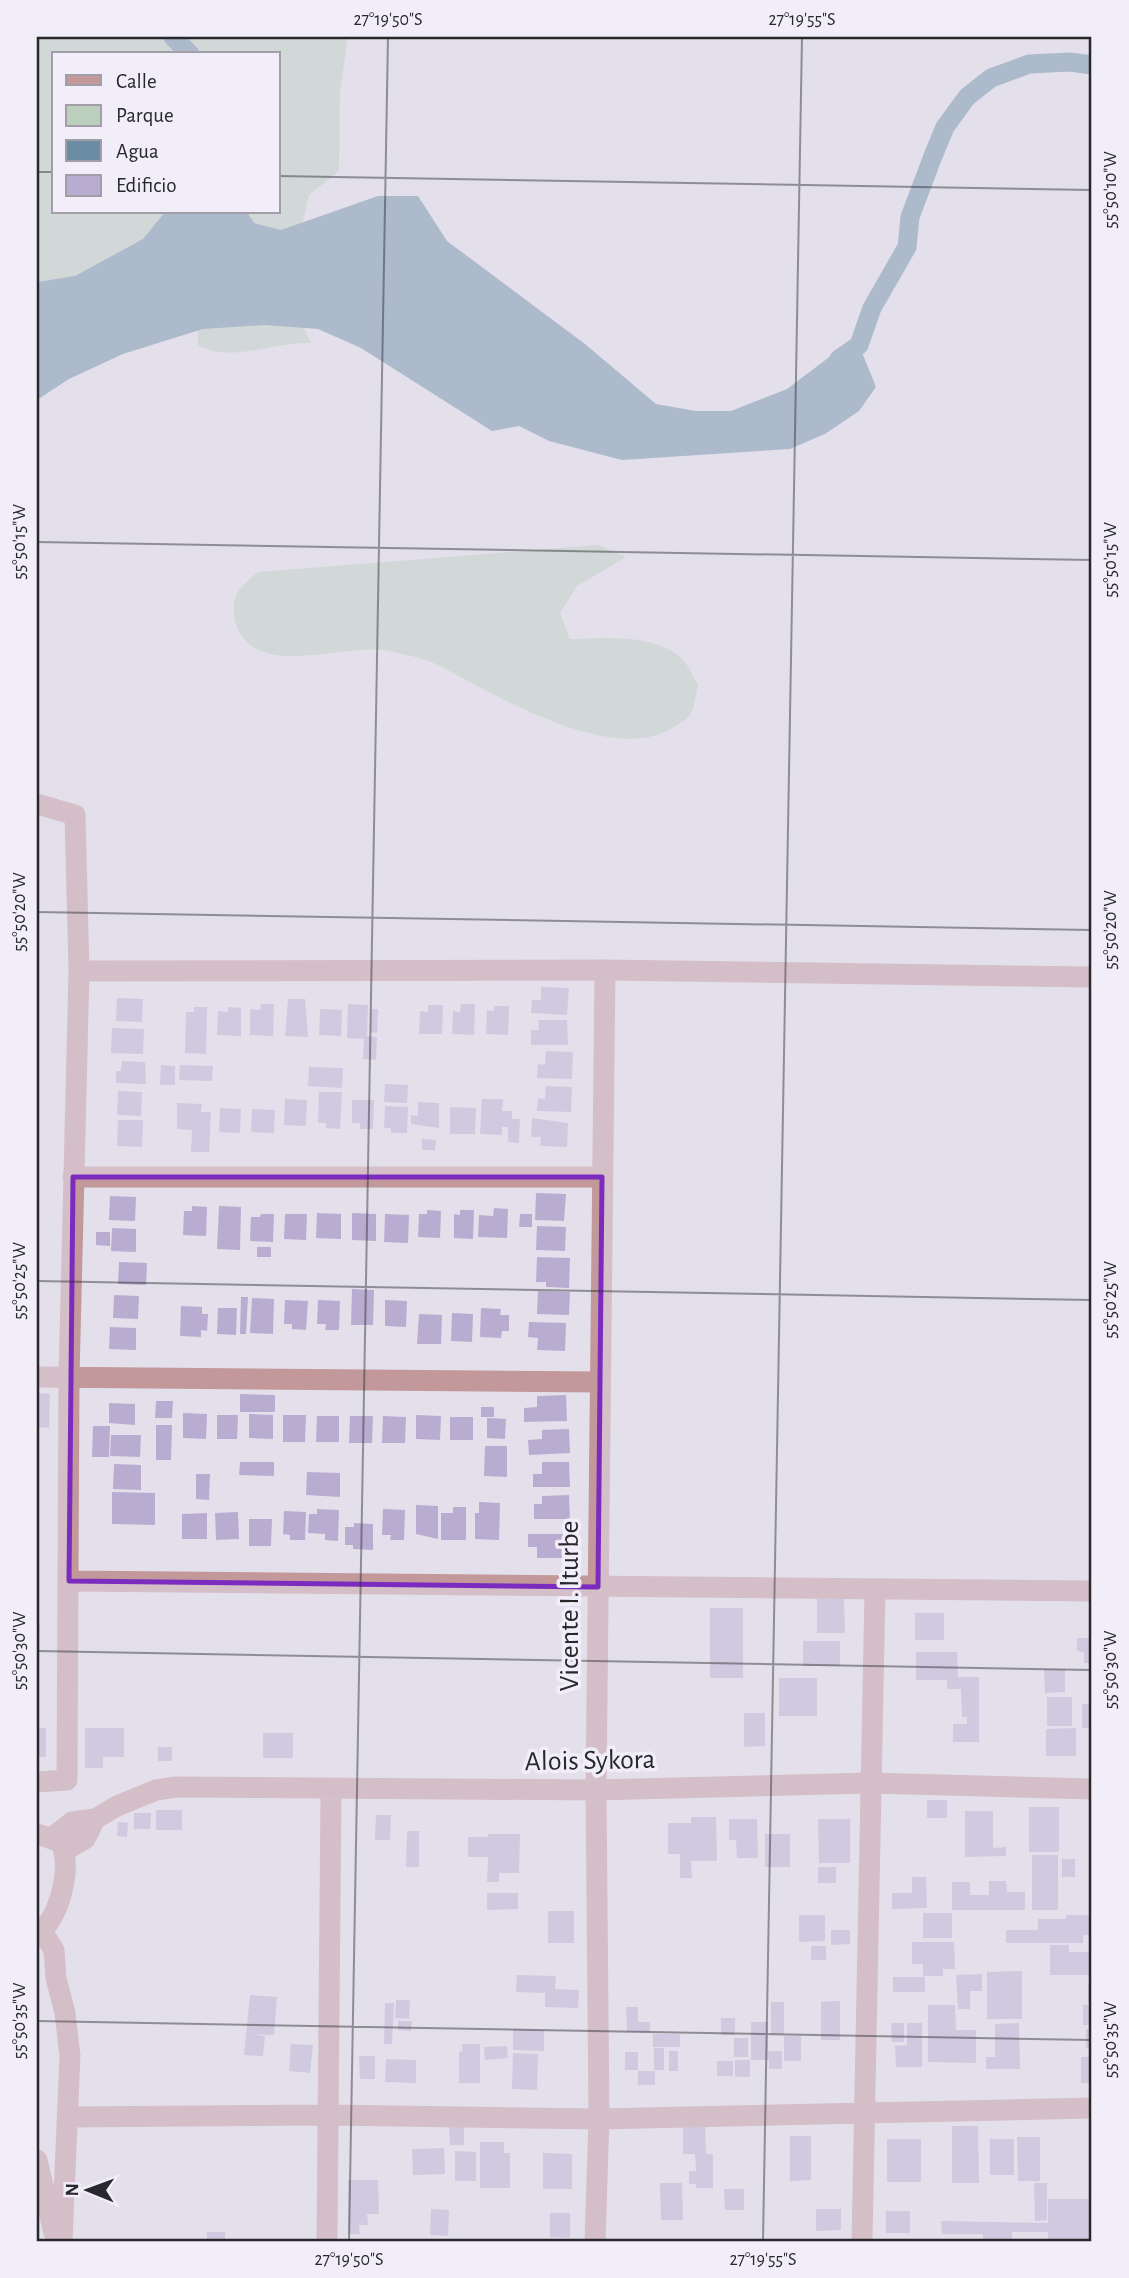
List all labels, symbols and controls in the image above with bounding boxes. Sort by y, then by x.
text: 27°19'50"S [353,11,423,29]
text: 27°19'55"S [768,11,836,29]
legend [52,52,280,214]
text: Calle [116,71,157,92]
text: Parque [116,105,174,126]
text: Agua [116,141,159,162]
text: 55°50'10"W [1102,151,1120,229]
text: Edificio [116,175,177,196]
text: 55°50'15"W [11,504,29,580]
text: 55°50'15"W [1102,522,1120,598]
text: 55°50'20"W [11,872,29,952]
text: 55°50'20"W [1102,890,1120,970]
text: 55°50'25"W [11,1242,29,1320]
text: 55°50'25"W [1102,1261,1120,1339]
street label: Vicente I. Iturbe [556,1521,584,1692]
text: 55°50'30"W [11,1612,29,1690]
text: 55°50'30"W [1102,1631,1120,1709]
street label: Alois Sykora [524,1746,656,1776]
text: 55°50'35"W [11,1983,29,2059]
text: 55°50'35"W [1102,2002,1120,2078]
north arrow [52,2156,122,2226]
text: N [63,2183,82,2197]
text: 27°19'50"S [314,2251,384,2269]
text: 27°19'55"S [729,2251,797,2269]

